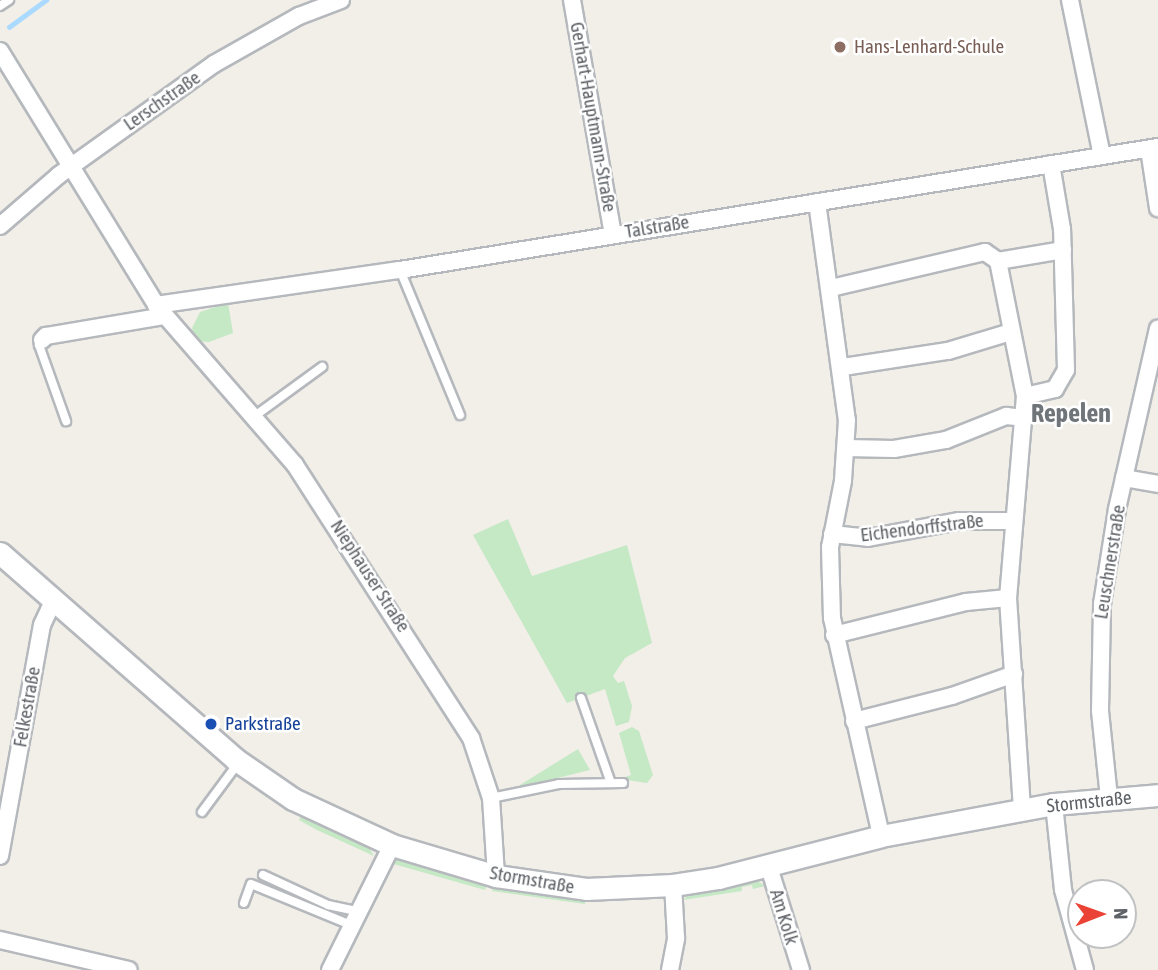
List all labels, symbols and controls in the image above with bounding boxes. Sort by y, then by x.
street label: Gerhart-Hauptmann-Straße [565,20,621,214]
place label: Hans-Lenhard-Schule [854,36,1004,58]
marker: Hans-Lenhard-Schule [832,39,848,55]
street label: Lerschstraße [119,66,205,136]
street label: Talstraße [623,211,691,243]
district label: Repelen [1031,398,1111,430]
street label: Leuschnerstraße [1090,503,1130,621]
street label: Eichendorffstraße [859,509,985,547]
street label: Niephauser Straße [325,516,415,636]
street label: Felkestraße [9,665,45,749]
place label: Parkstraße [225,713,301,735]
marker: Parkstraße [203,716,219,732]
street label: Stormstraße [1045,786,1133,818]
street label: Stormstraße [488,861,576,899]
north arrow [1067,879,1137,949]
street label: Am Kolk [765,886,803,948]
text: N [1110,908,1132,919]

